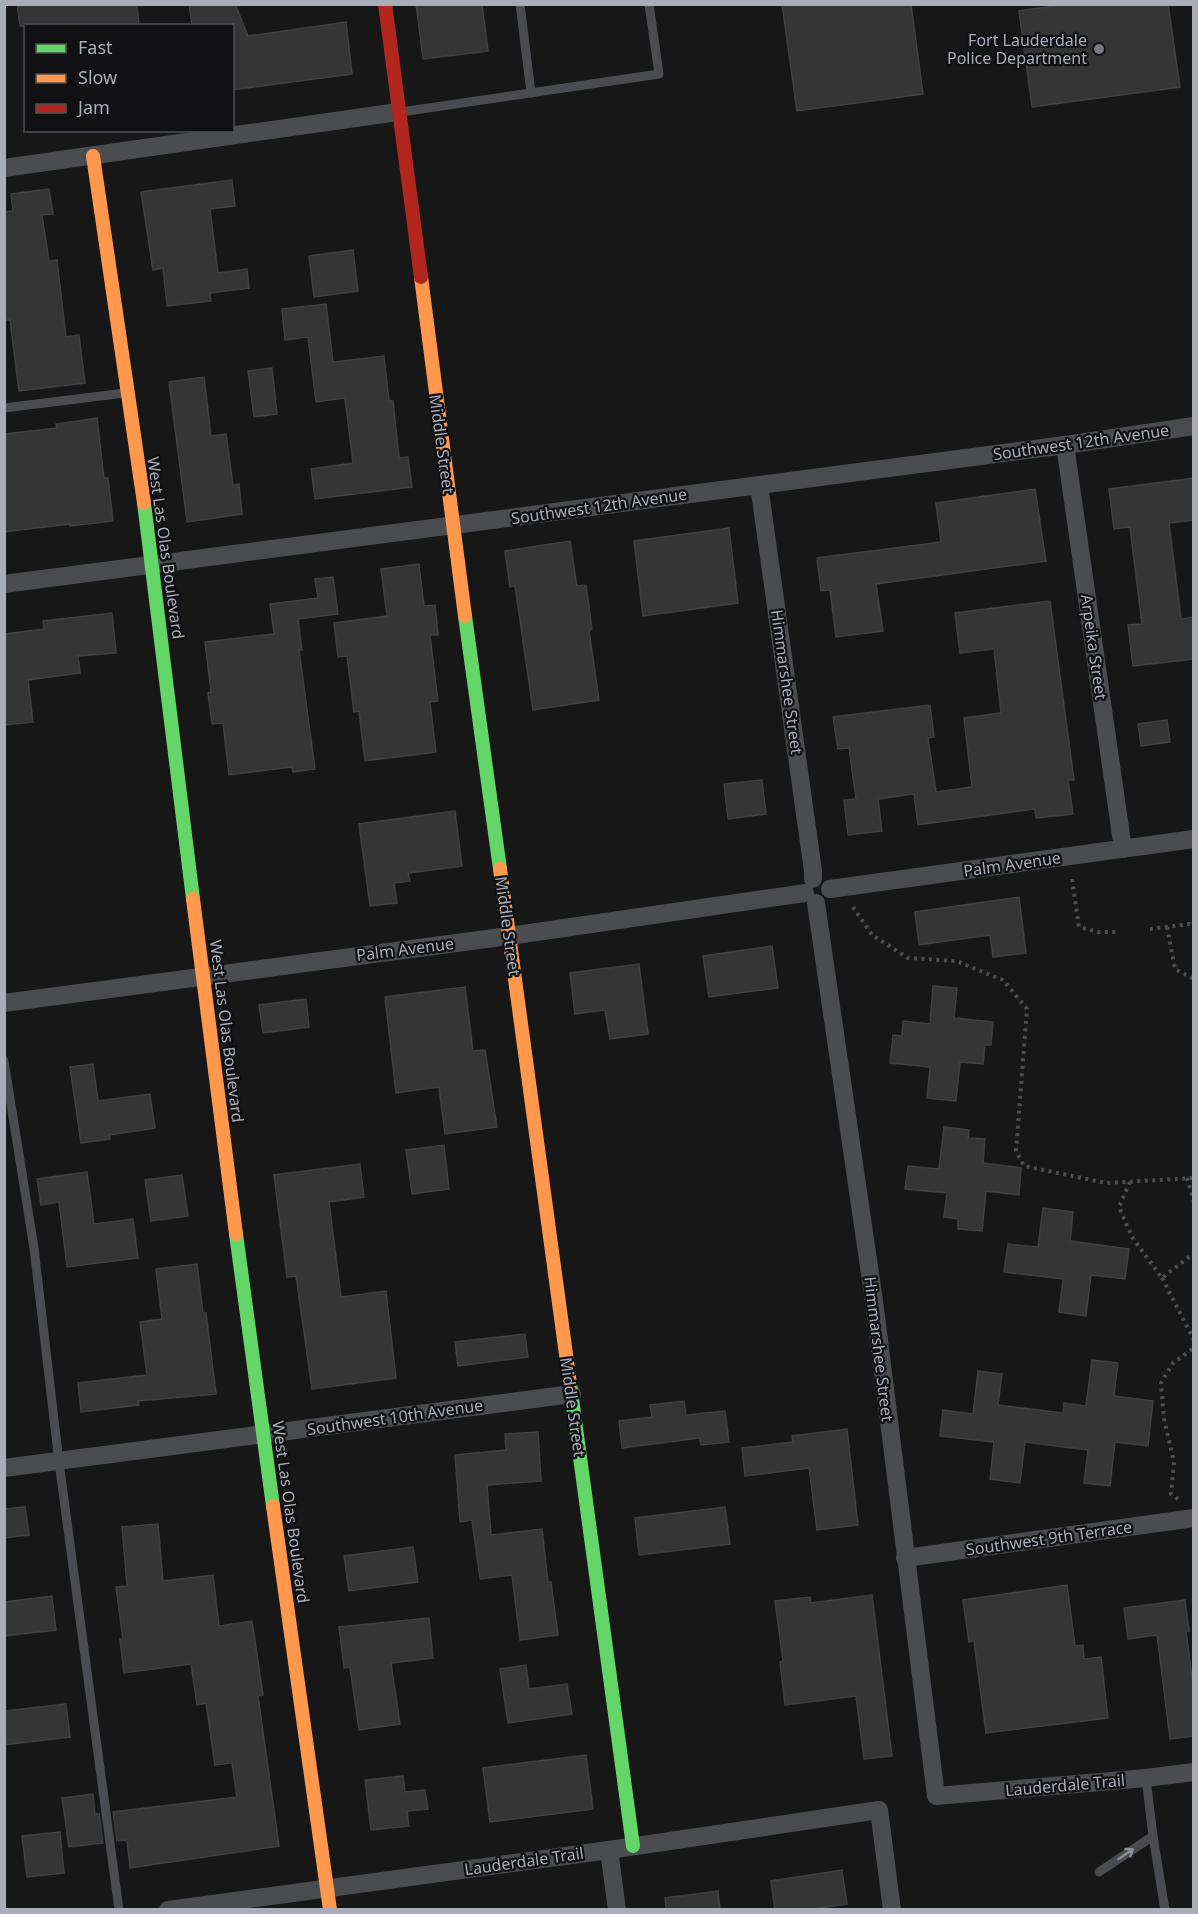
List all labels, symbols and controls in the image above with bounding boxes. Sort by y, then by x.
legend [24,24,234,132]
place label: Fort Lauderdale Police Department [947,29,1087,69]
text: Fast [78,35,113,59]
marker: Fort Lauderdale Police Department [1092,42,1106,56]
text: Slow [78,65,117,89]
text: Jam [76,95,110,119]
street label: Middle Street [424,393,460,495]
street label: Southwest 12th Avenue [992,419,1170,465]
street label: West Las Olas Boulevard [142,455,190,641]
street label: Southwest 12th Avenue [510,483,688,529]
street label: Arpeika Street [1076,593,1112,701]
street label: Himmarshee Street [766,608,808,756]
street label: Palm Avenue [962,846,1062,882]
street label: Middle Street [490,875,526,977]
street label: Palm Avenue [355,932,455,966]
street label: West Las Olas Boulevard [205,938,249,1124]
street label: Himmarshee Street [859,1275,899,1423]
street label: Middle Street [555,1356,591,1458]
street label: Southwest 10th Avenue [306,1394,484,1440]
street label: West Las Olas Boulevard [267,1419,315,1605]
street label: Southwest 9th Terrace [964,1515,1134,1561]
street label: Lauderdale Trail [1004,1769,1126,1801]
street label: Lauderdale Trail [463,1842,585,1880]
one-way arrow [1117,1848,1134,1860]

